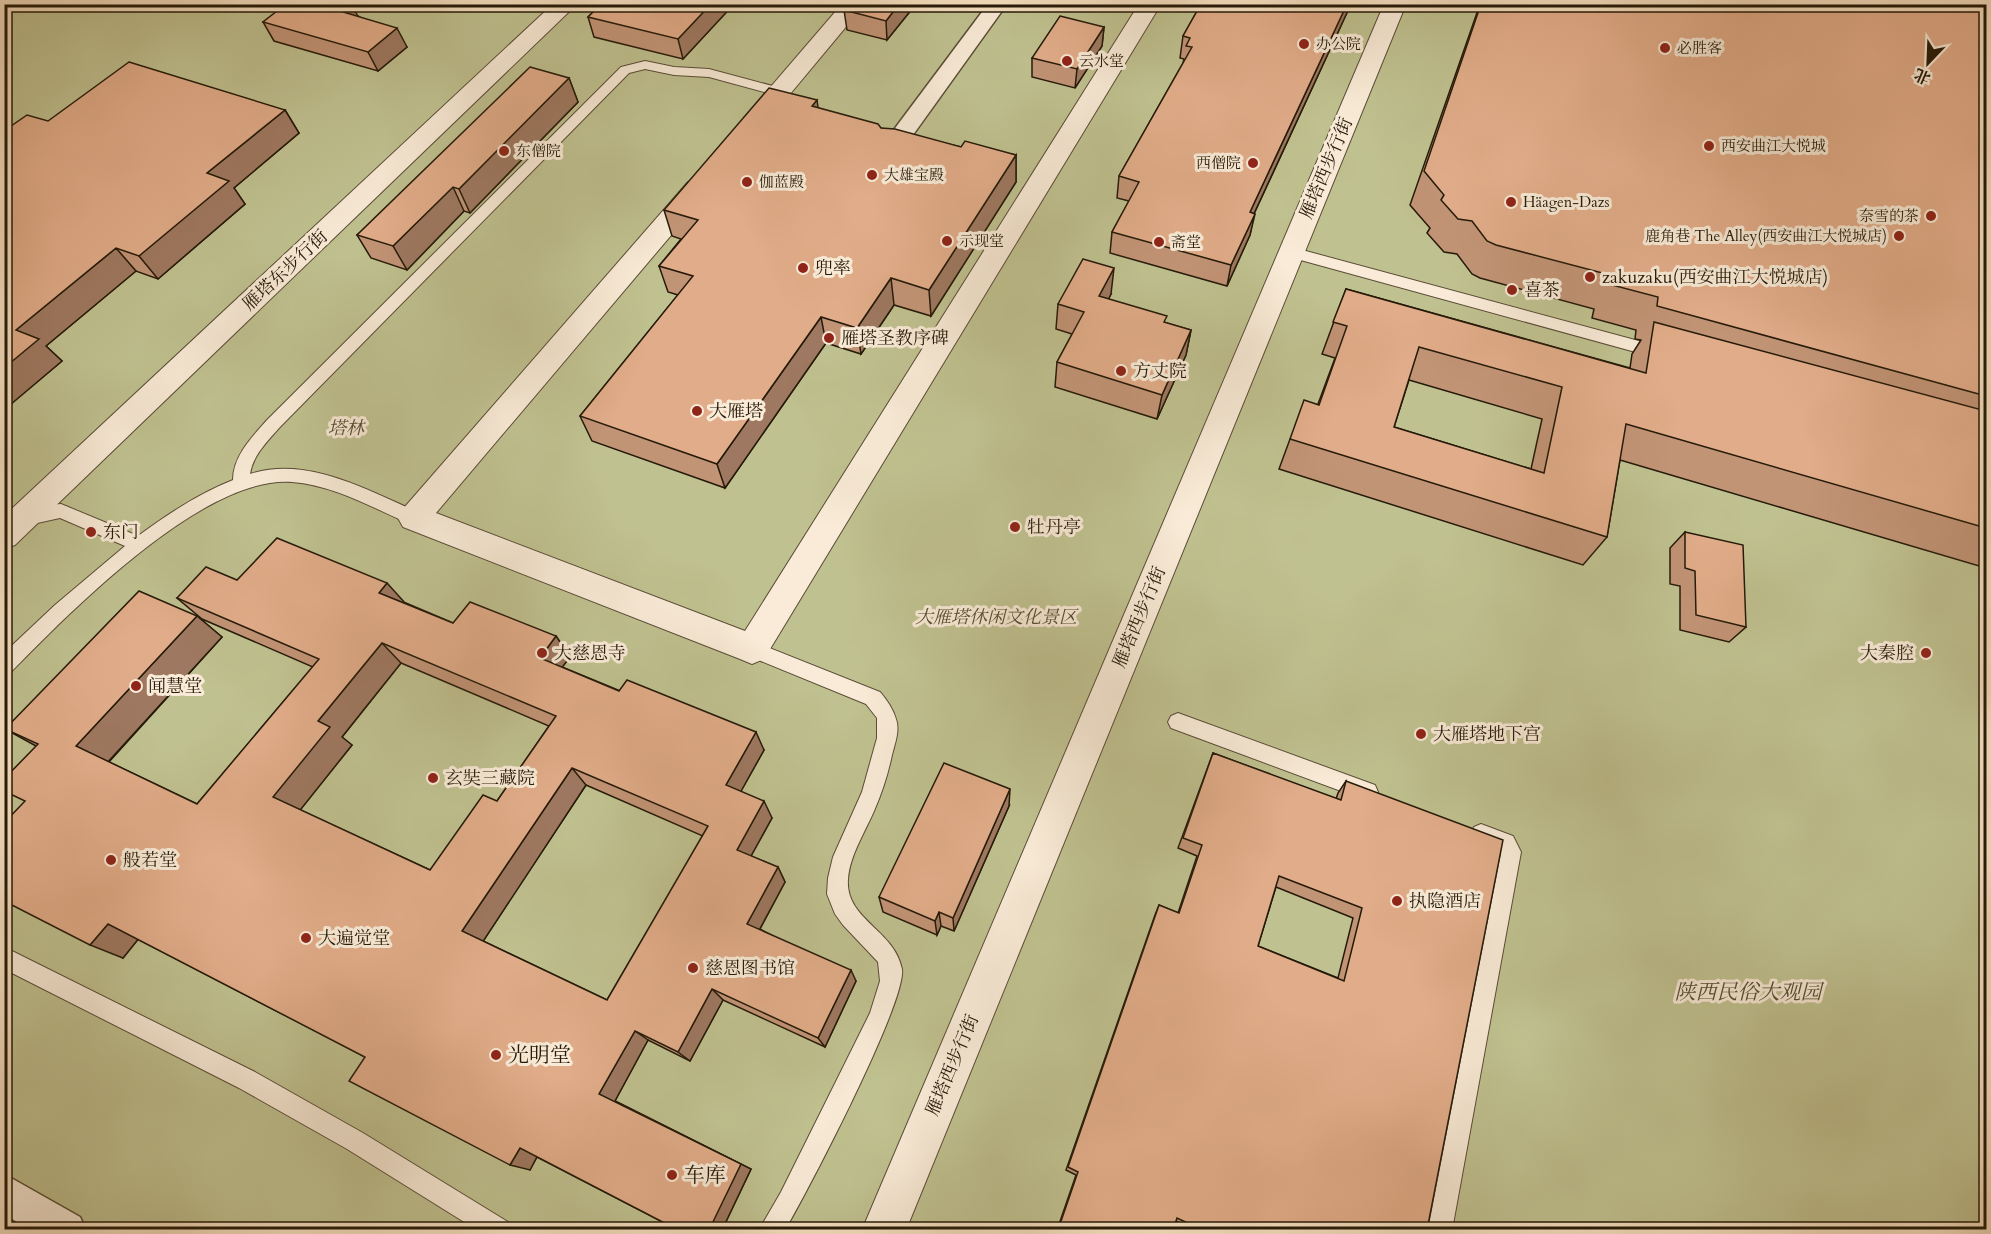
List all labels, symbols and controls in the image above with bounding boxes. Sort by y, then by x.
north arrow [1898,33,1958,93]
place label: 办公院 [1316,34,1361,54]
marker: 办公院 [1297,37,1311,51]
place label: 必胜客 [1677,38,1722,58]
marker: 必胜客 [1658,41,1672,55]
place label: 云水堂 [1079,51,1124,71]
marker: 云水堂 [1060,54,1074,68]
text: 北 [1911,63,1934,89]
street label: 雁塔西步行街 [1294,114,1359,223]
place label: 西安曲江大悦城 [1721,136,1826,156]
marker: 西安曲江大悦城 [1702,139,1716,153]
place label: 东僧院 [516,141,561,161]
marker: 东僧院 [497,144,511,158]
place label: 西僧院 [1196,153,1241,173]
marker: 西僧院 [1246,156,1260,170]
place label: 大雄宝殿 [884,165,944,185]
marker: 大雄宝殿 [865,168,879,182]
place label: 伽蓝殿 [759,172,804,192]
marker: 伽蓝殿 [740,175,754,189]
place label: Häagen-Dazs [1523,192,1609,212]
marker: Häagen-Dazs [1504,195,1518,209]
place label: 奈雪的茶 [1859,206,1919,226]
marker: 奈雪的茶 [1924,209,1938,223]
street label: 雁塔东步行街 [237,224,333,316]
place label: 鹿角巷 The Alley(西安曲江大悦城店) [1645,226,1887,246]
marker: 鹿角巷 The Alley(西安曲江大悦城店) [1892,229,1906,243]
place label: 示现堂 [959,231,1004,251]
place label: 斋堂 [1171,232,1201,252]
marker: 示现堂 [940,234,954,248]
marker: 斋堂 [1152,235,1166,249]
place label: 兜率 [815,256,851,281]
marker: 兜率 [796,261,810,275]
place label: zakuzaku(西安曲江大悦城店) [1602,265,1828,290]
marker: zakuzaku(西安曲江大悦城店) [1583,270,1597,284]
place label: 喜茶 [1524,278,1560,303]
marker: 喜茶 [1505,283,1519,297]
place label: 雁塔圣教序碑 [841,326,949,351]
marker: 雁塔圣教序碑 [822,331,836,345]
place label: 方丈院 [1133,359,1187,384]
marker: 方丈院 [1114,364,1128,378]
place label: 大雁塔 [709,399,763,424]
marker: 大雁塔 [690,404,704,418]
park label: 塔林 [328,416,367,441]
place label: 牡丹亭 [1027,515,1081,540]
place label: 东门 [103,520,139,545]
marker: 牡丹亭 [1008,520,1022,534]
marker: 东门 [84,525,98,539]
street label: 雁塔西步行街 [1107,563,1172,672]
park label: 大雁塔休闲文化景区 [915,605,1079,630]
place label: 大慈恩寺 [554,641,626,666]
place label: 大秦腔 [1860,641,1914,666]
marker: 大慈恩寺 [535,646,549,660]
marker: 大秦腔 [1919,646,1933,660]
place label: 闻慧堂 [148,674,202,699]
marker: 闻慧堂 [129,679,143,693]
place label: 大雁塔地下宫 [1433,722,1541,747]
marker: 大雁塔地下宫 [1414,727,1428,741]
place label: 玄奘三藏院 [445,766,535,791]
marker: 玄奘三藏院 [426,771,440,785]
place label: 般若堂 [123,848,177,873]
marker: 般若堂 [104,853,118,867]
place label: 执隐酒店 [1409,889,1481,914]
marker: 执隐酒店 [1390,894,1404,908]
place label: 大遍觉堂 [318,926,390,951]
marker: 大遍觉堂 [299,931,313,945]
place label: 慈恩图书馆 [705,956,795,981]
marker: 慈恩图书馆 [686,961,700,975]
park label: 陕西民俗大观园 [1675,978,1824,1007]
street label: 雁塔西步行街 [920,1011,985,1120]
place label: 光明堂 [508,1041,571,1070]
marker: 光明堂 [489,1048,503,1062]
place label: 车库 [684,1161,726,1190]
marker: 车库 [665,1168,679,1182]

